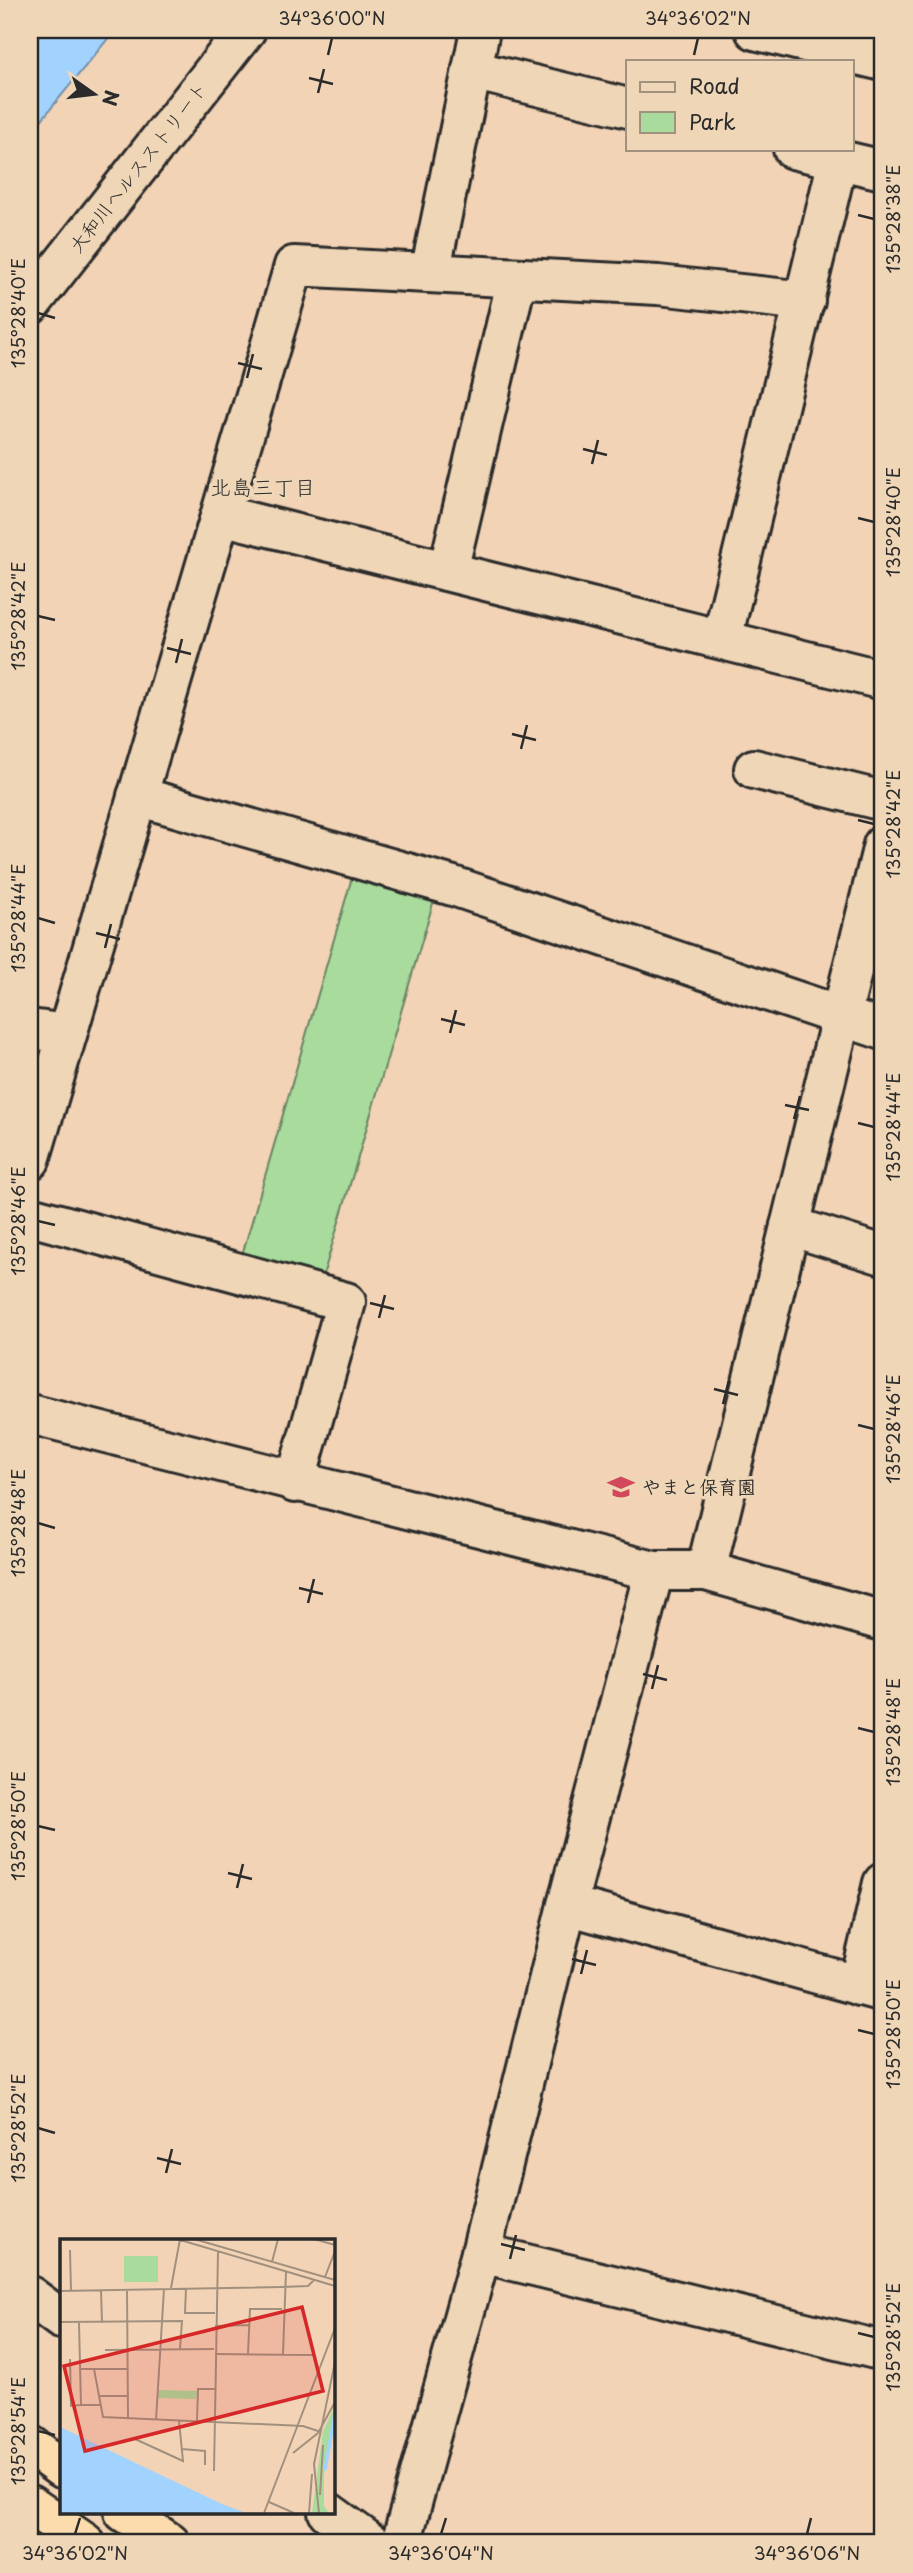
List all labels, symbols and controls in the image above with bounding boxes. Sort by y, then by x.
text: 34°36'00"N [278,4,386,31]
text: 34°36'02"N [645,4,751,31]
north arrow [60,60,130,130]
legend [626,60,853,150]
text: Road [689,69,740,101]
street label: 大和川ヘルスストリート [61,75,213,258]
text: N [96,88,127,109]
text: Park [689,105,736,137]
text: 135°28'38"E [879,164,906,274]
text: 135°28'40"E [4,258,31,368]
text: 135°28'40"E [879,467,906,577]
district label: 北島三丁目 [211,470,316,502]
text: 135°28'42"E [4,561,31,671]
text: 135°28'42"E [879,769,906,879]
text: 135°28'44"E [4,863,31,973]
text: 135°28'44"E [879,1072,906,1182]
text: 135°28'46"E [4,1166,31,1276]
text: 135°28'46"E [879,1374,906,1484]
text: 135°28'48"E [4,1469,31,1577]
school or university icon: やまと保育園 [606,1472,636,1502]
place label: やまと保育園 [642,1472,756,1500]
text: 135°28'48"E [879,1678,906,1786]
text: 135°28'50"E [4,1771,31,1881]
text: 135°28'50"E [879,1979,906,2089]
text: 135°28'52"E [4,2074,31,2183]
inset map [60,2239,334,2514]
text: 135°28'52"E [879,2283,906,2392]
text: 135°28'54"E [4,2377,31,2485]
text: 34°36'02"N [22,2539,128,2566]
text: 34°36'04"N [388,2539,494,2566]
text: 34°36'06"N [754,2539,860,2566]

